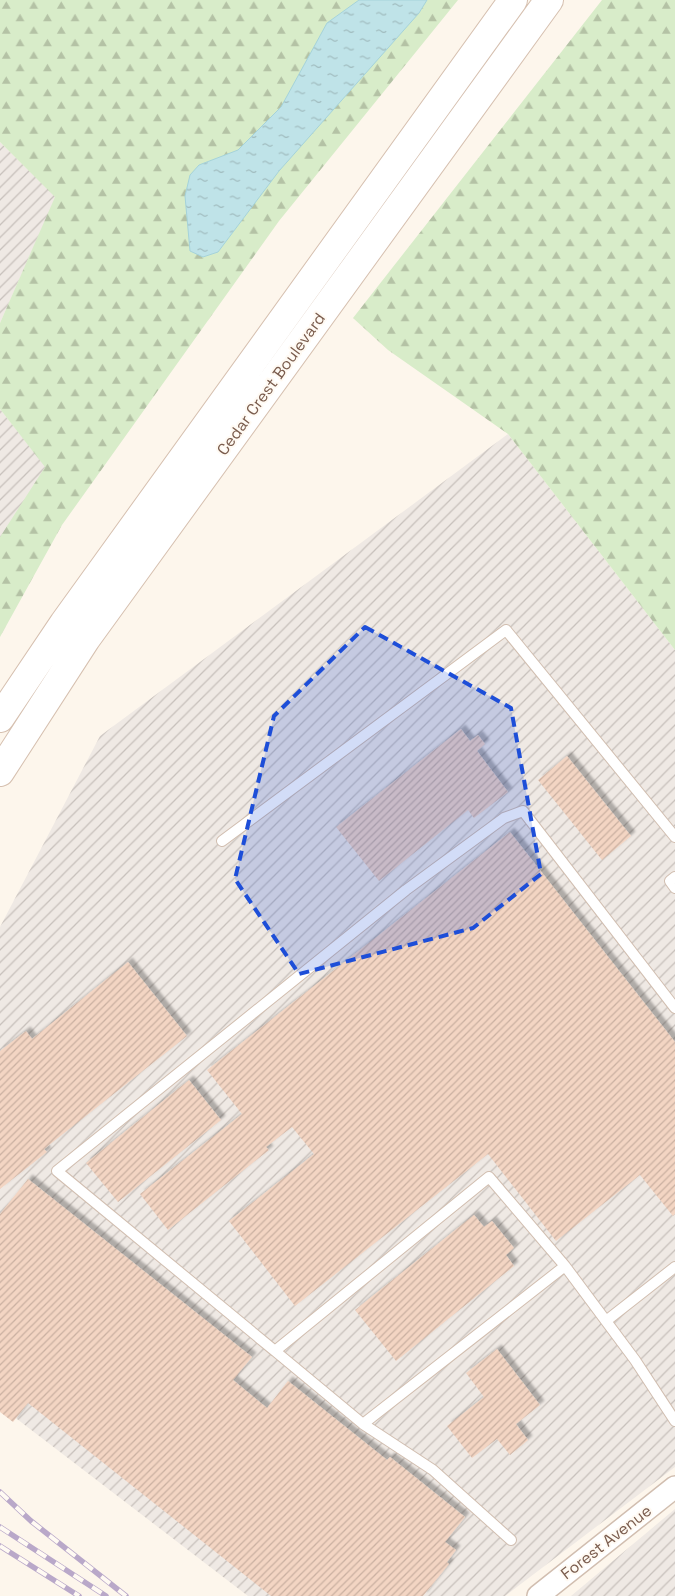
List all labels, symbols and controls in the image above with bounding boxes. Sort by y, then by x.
street label: Cedar Crest Boulevard [212,308,330,460]
street label: Forest Avenue [556,1500,656,1584]

